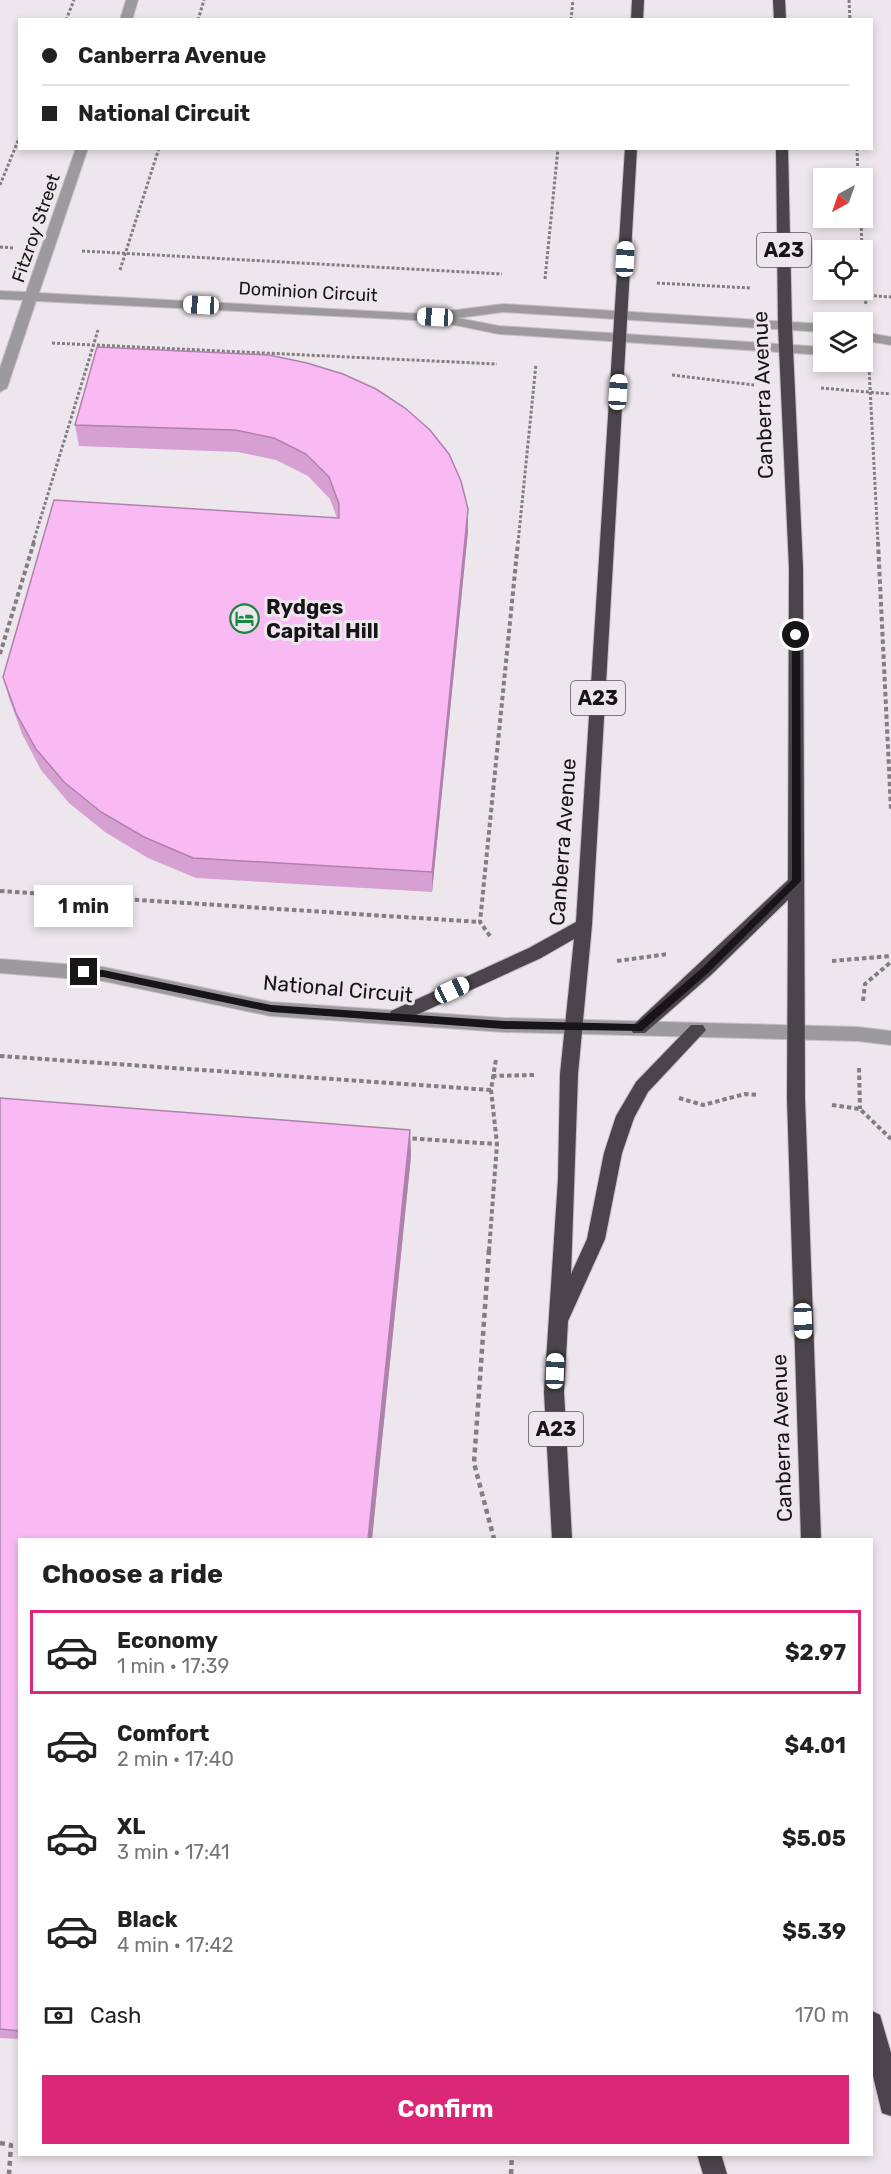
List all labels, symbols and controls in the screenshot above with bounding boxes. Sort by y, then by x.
text: Canberra Avenue [78,42,266,69]
text: National Circuit [78,100,250,127]
north arrow [813,168,873,228]
map controls [813,168,873,372]
street label: Fitzroy Street [7,171,65,285]
road number: A23 [757,233,811,267]
button: locate [813,240,873,300]
car [615,241,635,277]
street label: Dominion Circuit [238,277,378,307]
car [183,295,219,315]
car [417,307,453,327]
street label: Canberra Avenue [747,311,778,479]
button: layers [813,312,873,372]
car [608,373,628,411]
place label: Rydges Capital Hill [266,594,379,643]
hotel icon: Rydges Capital Hill [229,603,261,635]
route start [782,621,809,648]
road number: A23 [571,681,625,715]
street label: Canberra Avenue [544,757,581,927]
callout: 1 min [34,885,134,927]
text: 1 min [58,894,109,918]
route end [70,958,97,985]
street label: National Circuit [262,969,414,1008]
car [432,974,472,1006]
car [793,1303,813,1339]
car [545,1353,565,1389]
street label: Canberra Avenue [766,1354,797,1522]
road number: A23 [529,1412,583,1446]
text: Choose a ride [42,1558,223,1590]
icon: car [45,1625,99,1679]
text: Economy [117,1627,218,1654]
text: $2.97 [785,1639,846,1666]
text: 1 min · 17:39 [117,1654,229,1678]
icon: car [45,1718,99,1772]
text: Comfort [117,1720,209,1747]
text: $4.01 [784,1732,846,1759]
text: 2 min · 17:40 [117,1747,234,1771]
icon: car [45,1811,99,1865]
text: XL [117,1813,145,1840]
text: $5.05 [782,1825,846,1852]
text: 3 min · 17:41 [117,1840,230,1864]
icon: car [45,1904,99,1958]
text: Black [117,1906,178,1933]
text: $5.39 [782,1918,846,1945]
text: 4 min · 17:42 [117,1933,234,1957]
icon: cash [42,1999,75,2032]
text: Cash [90,2002,141,2029]
text: 170 m [795,2003,849,2027]
button: Confirm [42,2075,849,2144]

